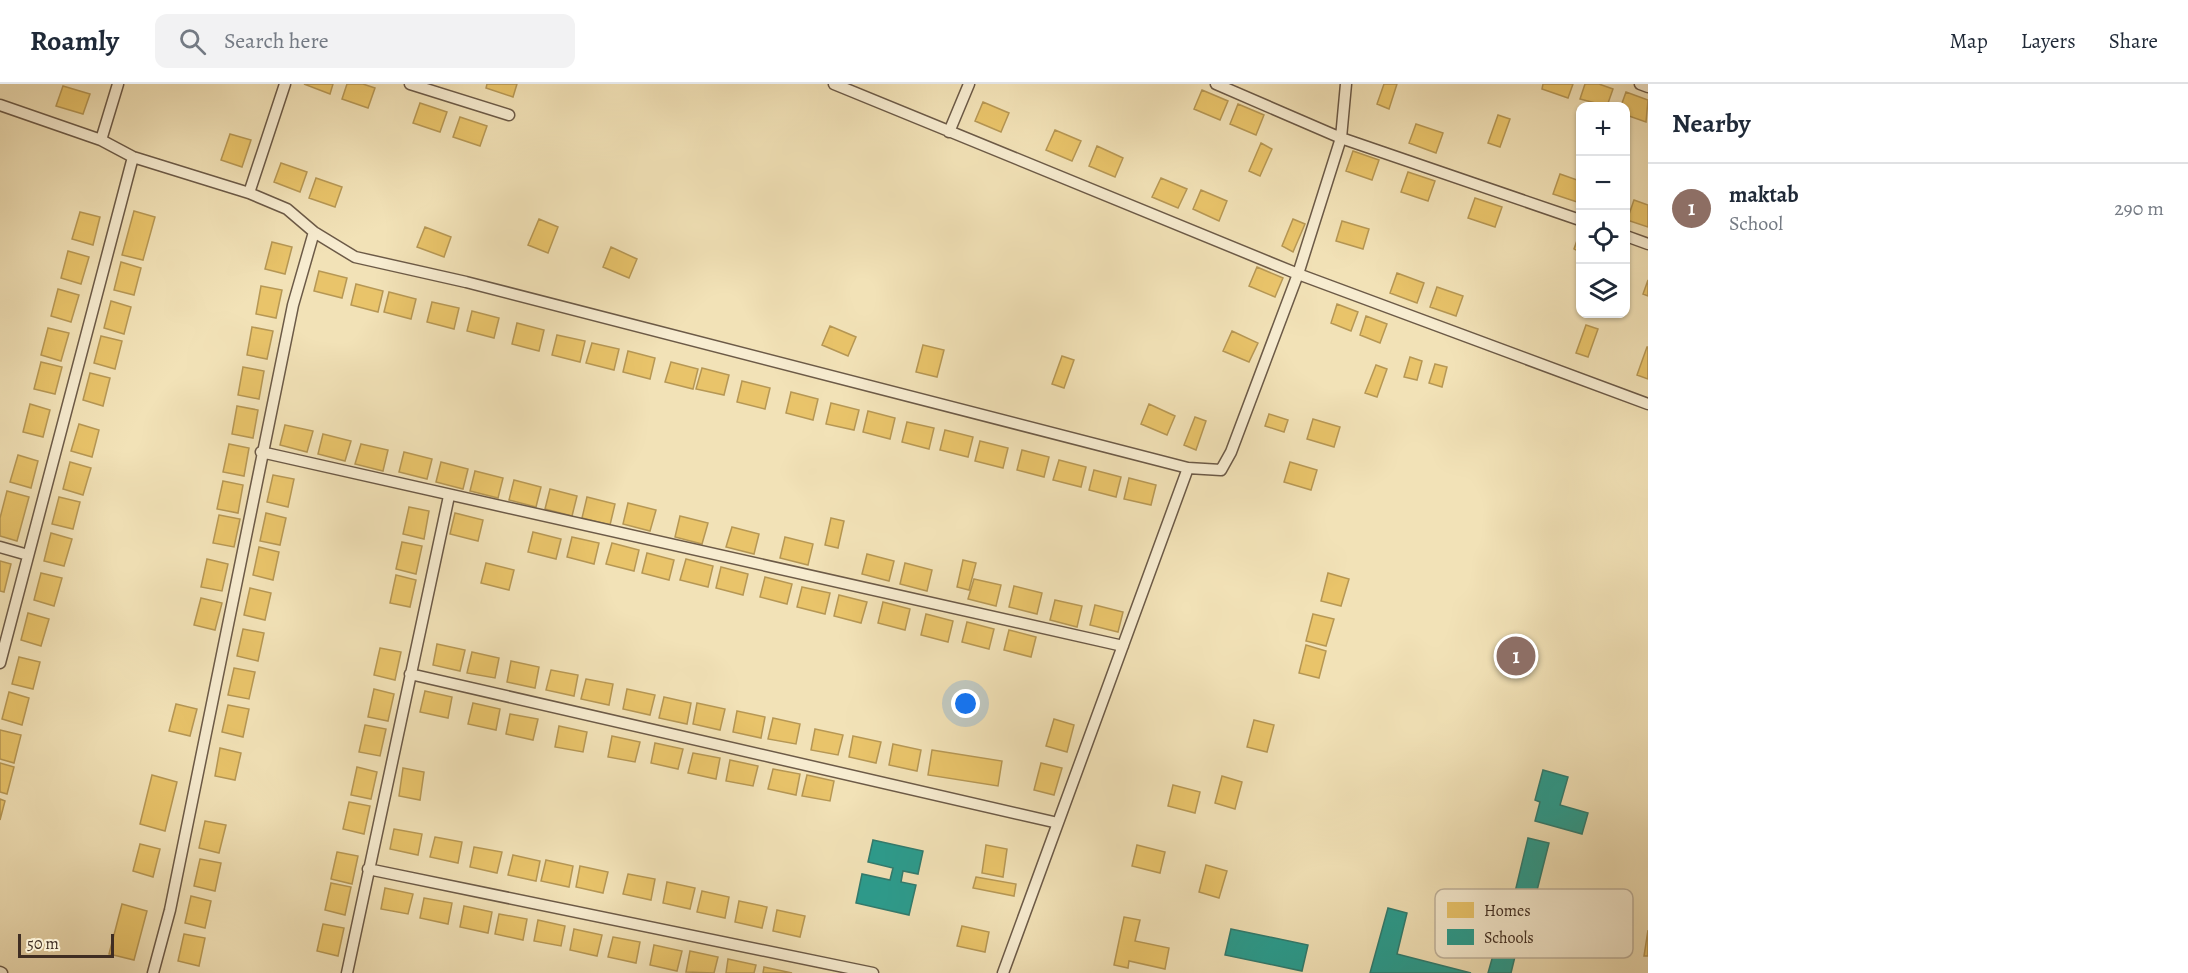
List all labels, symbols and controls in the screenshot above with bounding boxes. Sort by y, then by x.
search box [155,14,575,68]
text: Roamly [30,22,119,60]
icon: search [176,25,209,58]
text: Search here [224,26,329,56]
text: Map [1949,27,1988,55]
text: Layers [2021,27,2076,55]
text: Share [2109,27,2158,55]
map controls [1576,102,1630,318]
button: + [1576,102,1630,156]
text: Nearby [1672,106,1751,141]
button: − [1576,156,1630,210]
text: maktab [1729,180,1799,210]
text: 1 [1688,195,1695,222]
text: 290 m [2114,195,2164,222]
button: locate [1576,210,1630,264]
text: School [1729,210,1783,237]
button: layers [1576,264,1630,318]
pin: 1 [1496,634,1536,678]
your location [951,689,980,718]
legend [1435,889,1633,958]
text: Homes [1484,900,1531,922]
text: Schools [1484,927,1534,949]
scale bar [18,931,114,958]
text: 50 m [27,933,59,955]

